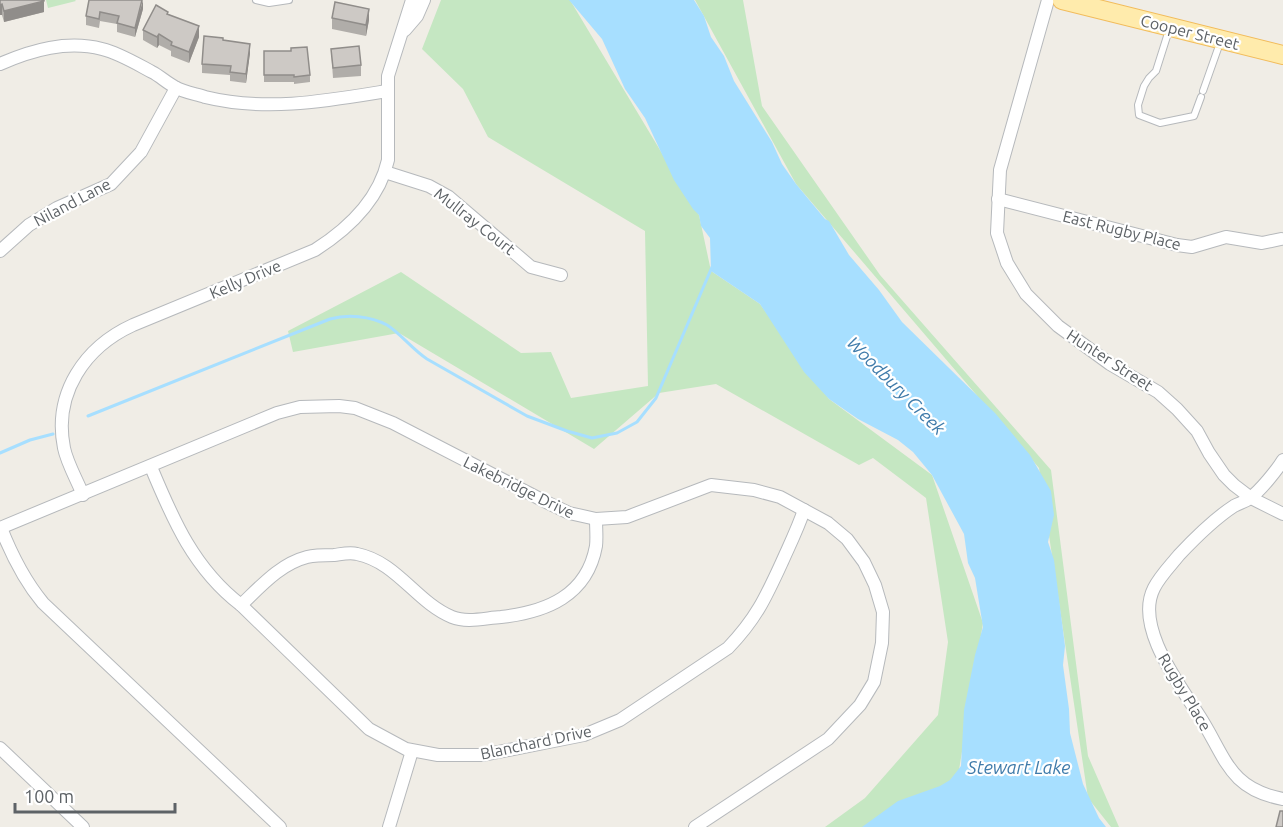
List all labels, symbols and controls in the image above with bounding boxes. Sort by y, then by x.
street label: Cooper Street [1139,11,1242,53]
street label: Niland Lane [31,174,113,230]
street label: Mullray Court [431,184,520,259]
street label: East Rugby Place [1061,207,1183,253]
street label: Kelly Drive [207,256,283,302]
street label: Hunter Street [1064,326,1157,395]
water label: Woodbury Creek [844,332,950,439]
street label: Lakebridge Drive [461,452,577,522]
street label: Rugby Place [1155,650,1215,734]
street label: Blanchard Drive [479,721,593,763]
water label: Stewart Lake [967,757,1070,777]
scale bar [15,776,176,814]
text: 100 m [24,786,74,806]

